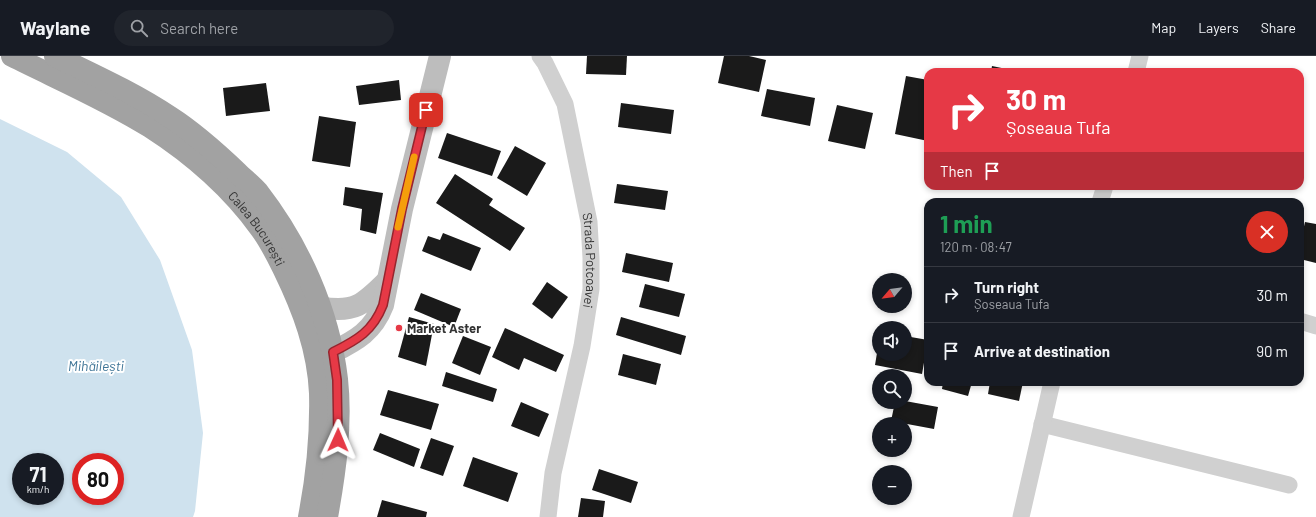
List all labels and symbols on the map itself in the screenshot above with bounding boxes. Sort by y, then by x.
pin [409,93,443,127]
street label: Calea București [225,188,289,268]
street label: Strada Potcoavei [579,211,599,309]
north arrow [872,273,912,313]
place label: Market Aster [407,320,481,336]
marker: Market Aster [394,323,404,333]
water label: Mihăilești [68,357,125,374]
position arrow [317,419,359,461]
speed limit sign: 80 [72,453,124,505]

